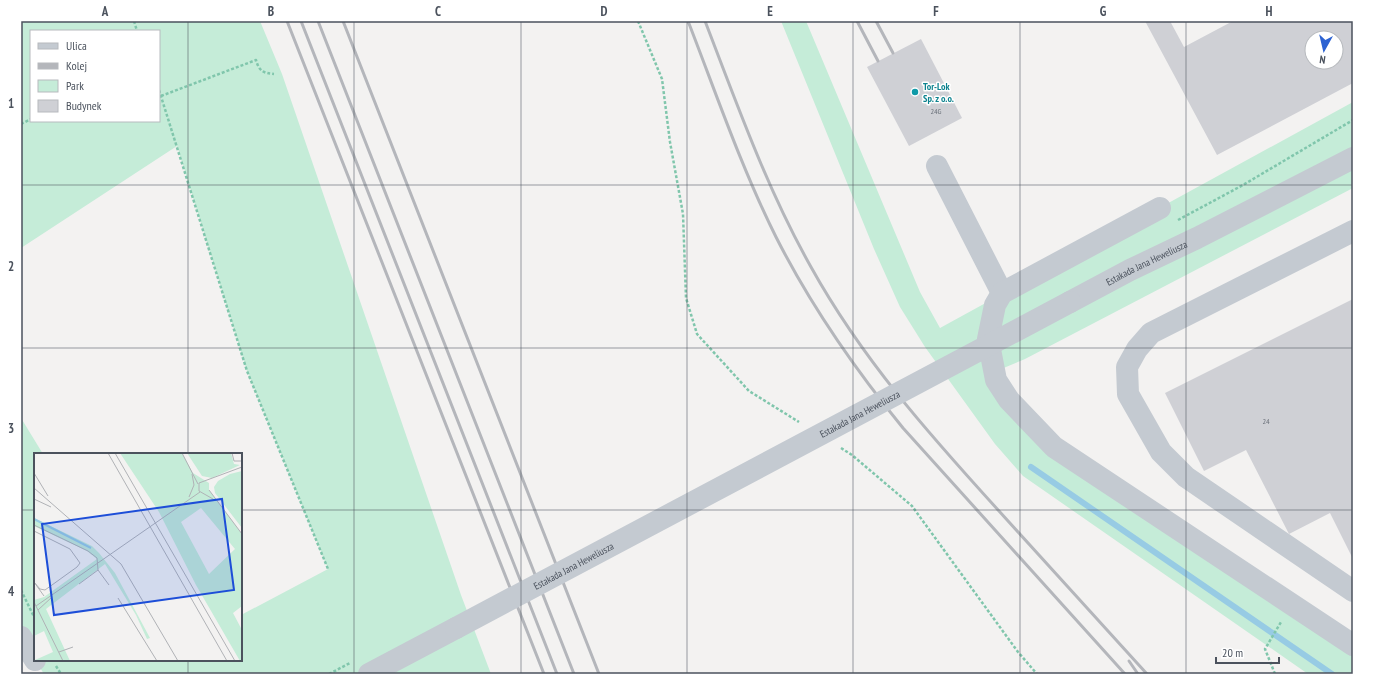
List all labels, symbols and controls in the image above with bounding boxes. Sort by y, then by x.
text: A [101,3,109,20]
text: B [268,3,274,20]
text: C [435,3,441,20]
text: D [601,3,608,20]
text: E [767,3,773,20]
text: F [933,3,939,20]
text: G [1100,3,1107,20]
text: H [1266,3,1273,20]
legend [30,30,160,122]
north arrow [1304,30,1344,70]
text: Ulica [66,38,87,53]
text: N [1319,53,1327,67]
text: Kolej [66,58,87,73]
text: Park [66,78,84,93]
place label: Tor-Lok Sp. z o.o. [923,80,954,105]
marker: Tor-Lok Sp. z o.o. [910,87,920,97]
text: 1 [8,95,14,112]
text: Budynek [66,98,102,113]
house number: 24G [930,106,942,116]
street label: Estakada Jana Heweliusza [1104,237,1189,288]
text: 2 [8,258,14,275]
street label: Estakada Jana Heweliusza [817,387,902,440]
house number: 24 [1262,416,1270,426]
text: 3 [8,420,14,437]
inset map [34,453,242,661]
street label: Estakada Jana Heweliusza [531,539,616,592]
text: 4 [8,583,15,600]
scale bar [1216,639,1279,665]
text: 20 m [1222,645,1243,660]

